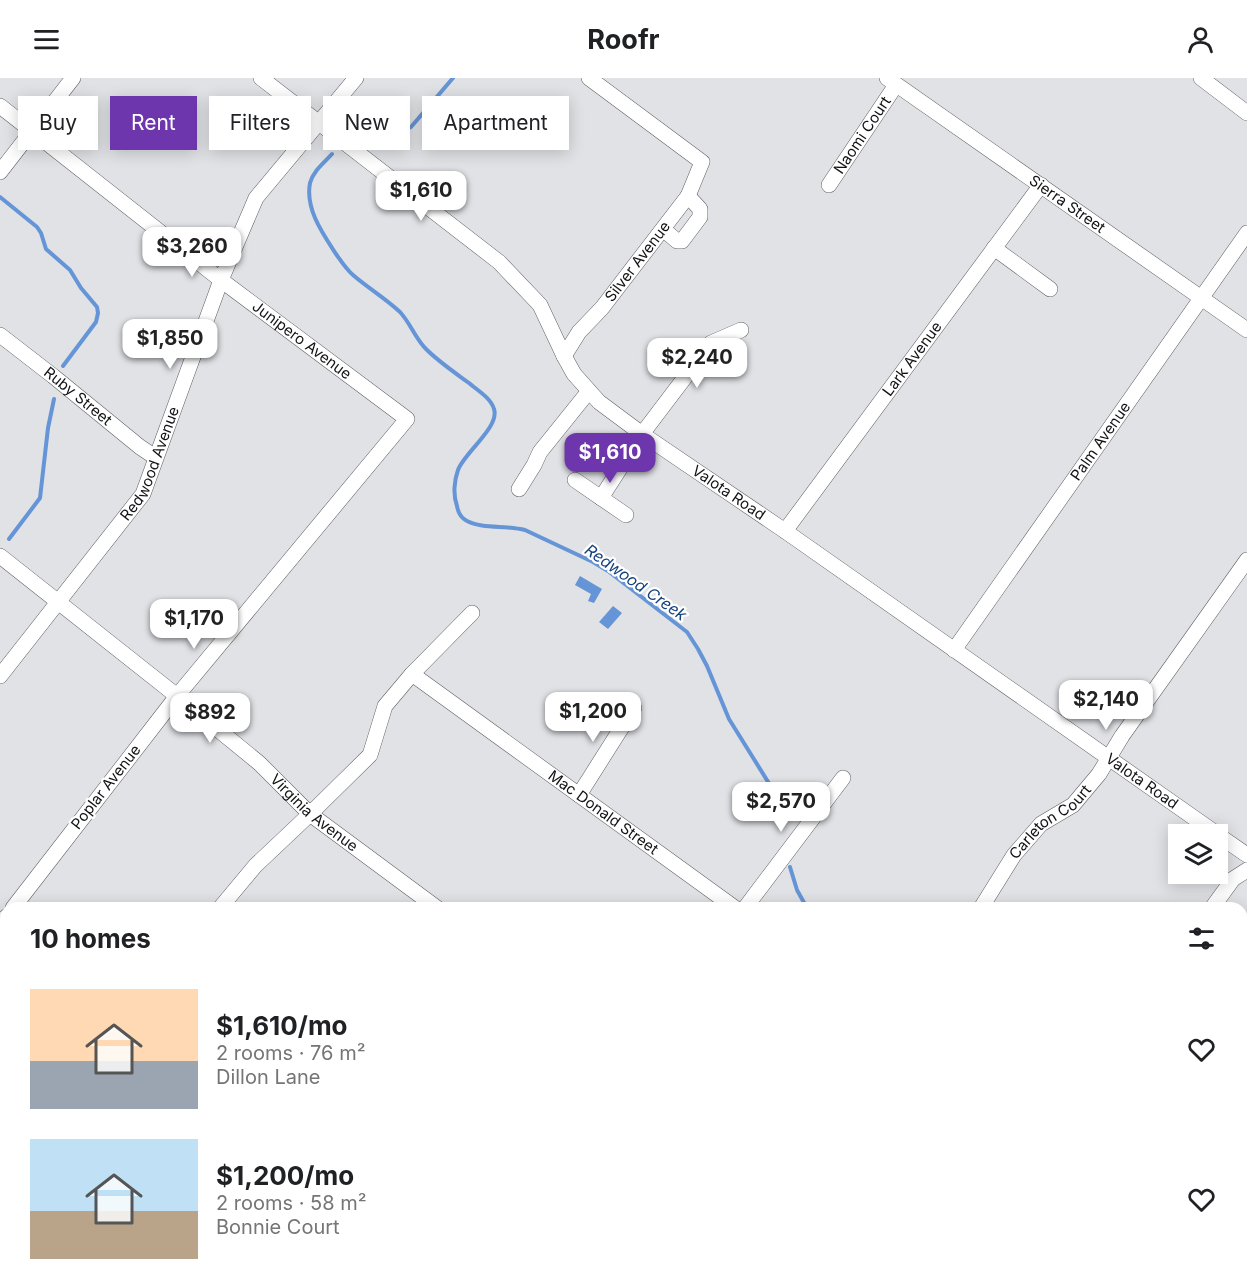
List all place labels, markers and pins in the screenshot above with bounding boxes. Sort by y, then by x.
pin: $1,610 [372,171,470,222]
pin: $3,260 [143,227,241,278]
pin: $1,850 [121,319,219,370]
pin: $2,240 [648,338,746,389]
pin: $1,610 [561,433,659,484]
pin: $1,170 [145,599,243,650]
pin: $2,140 [1057,680,1155,731]
pin: $1,200 [544,692,642,743]
pin: $892 [174,693,246,744]
pin: $2,570 [732,782,830,833]

